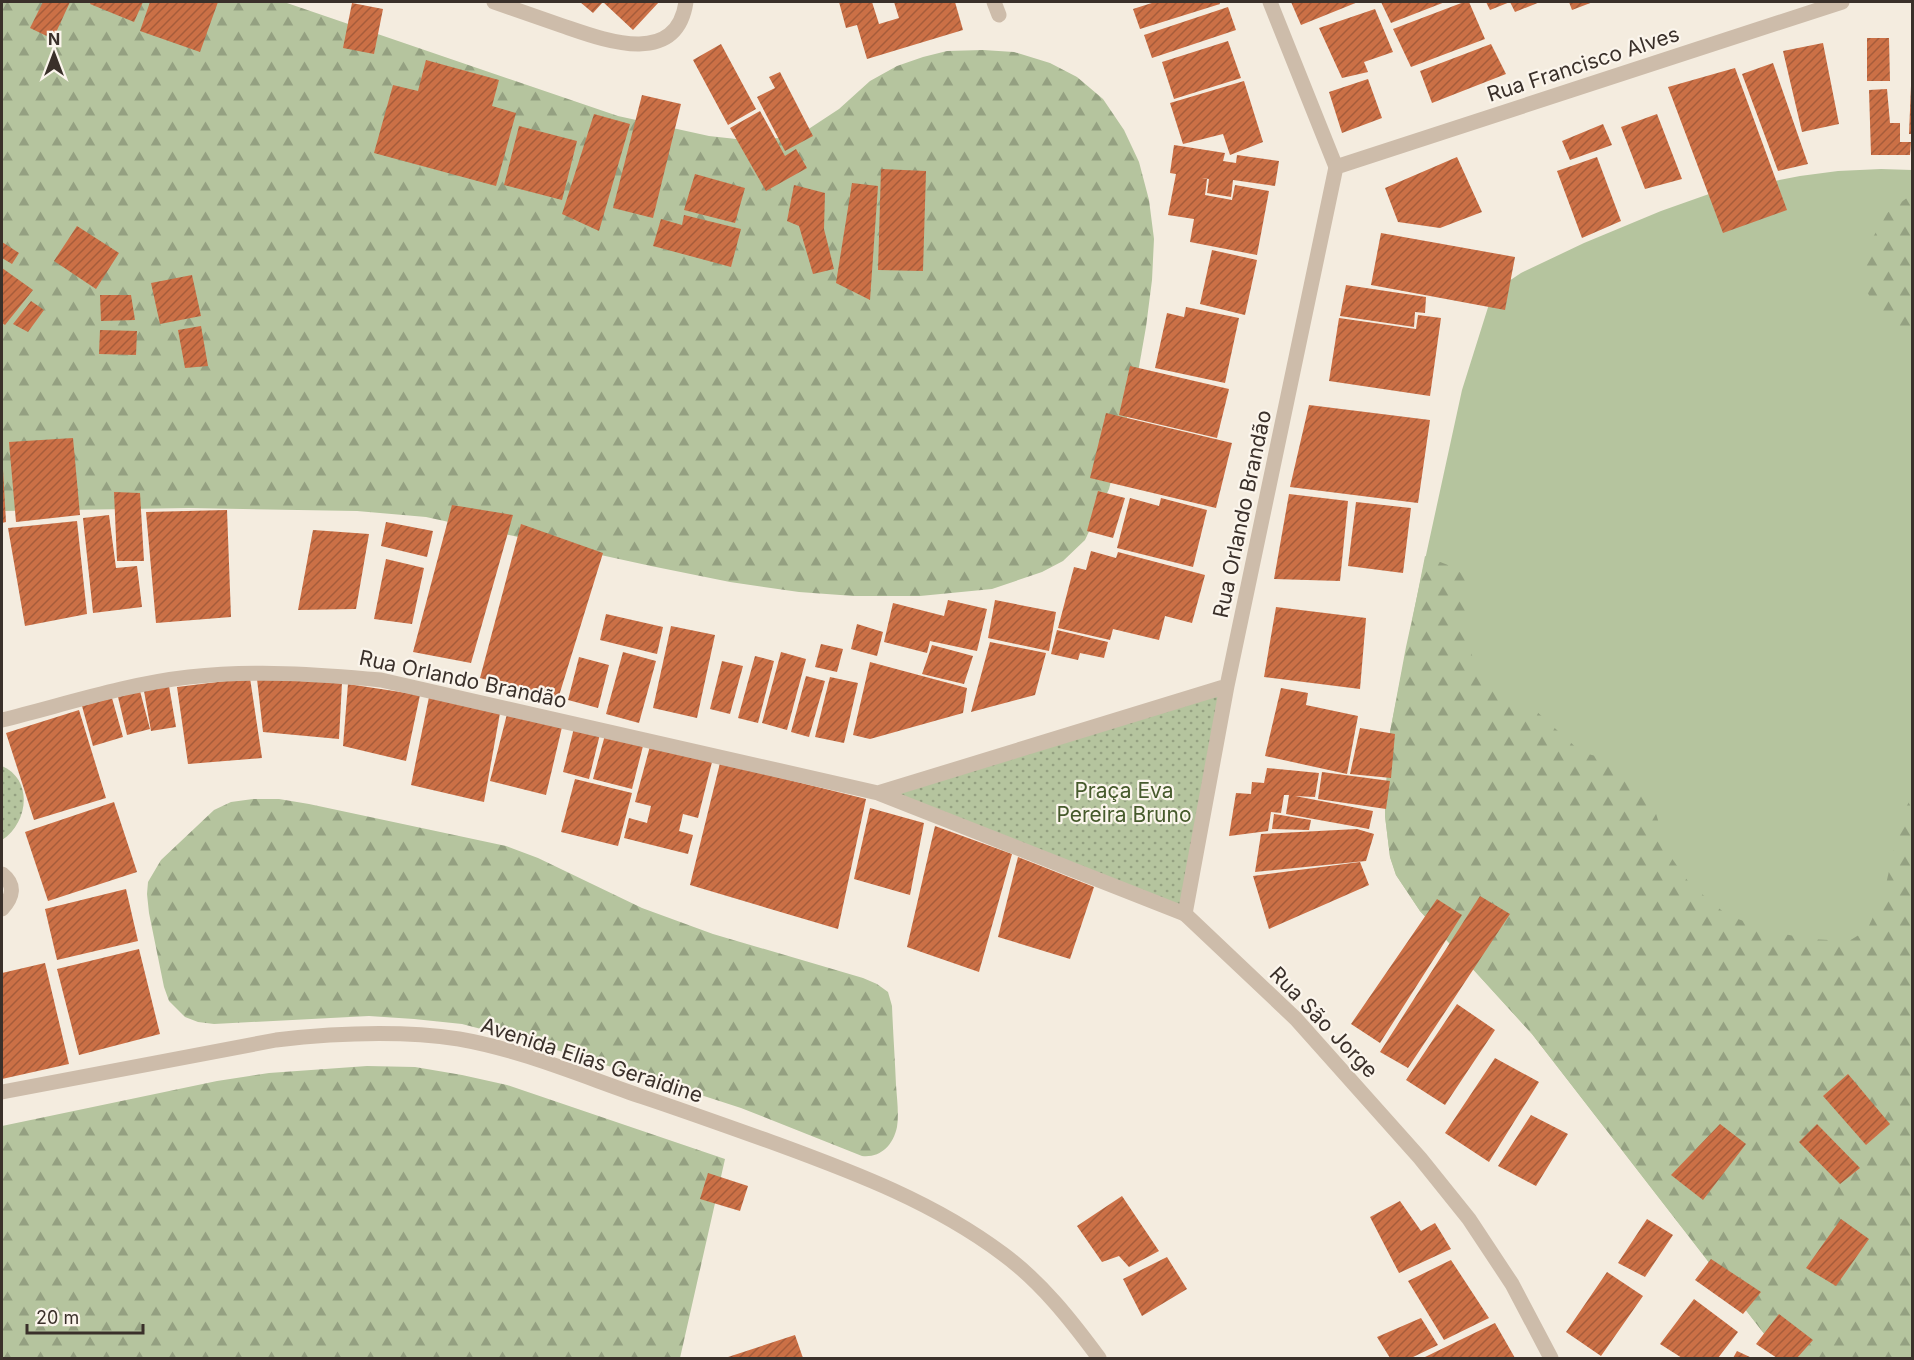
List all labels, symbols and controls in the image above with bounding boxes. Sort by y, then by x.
street label: Rua Francisco Alves [1484,21,1682,107]
north arrow [24,24,84,84]
text: N [48,29,60,49]
street label: Rua Orlando Brandão [1208,408,1276,620]
street label: Rua Orlando Brandão [357,645,569,713]
park label: Praça Eva Pereira Bruno [1056,778,1192,827]
street label: Rua São Jorge [1265,961,1383,1083]
street label: Avenida Elias Geraidine [478,1012,706,1108]
scale bar [27,1297,142,1335]
text: 20 m [36,1307,79,1328]

